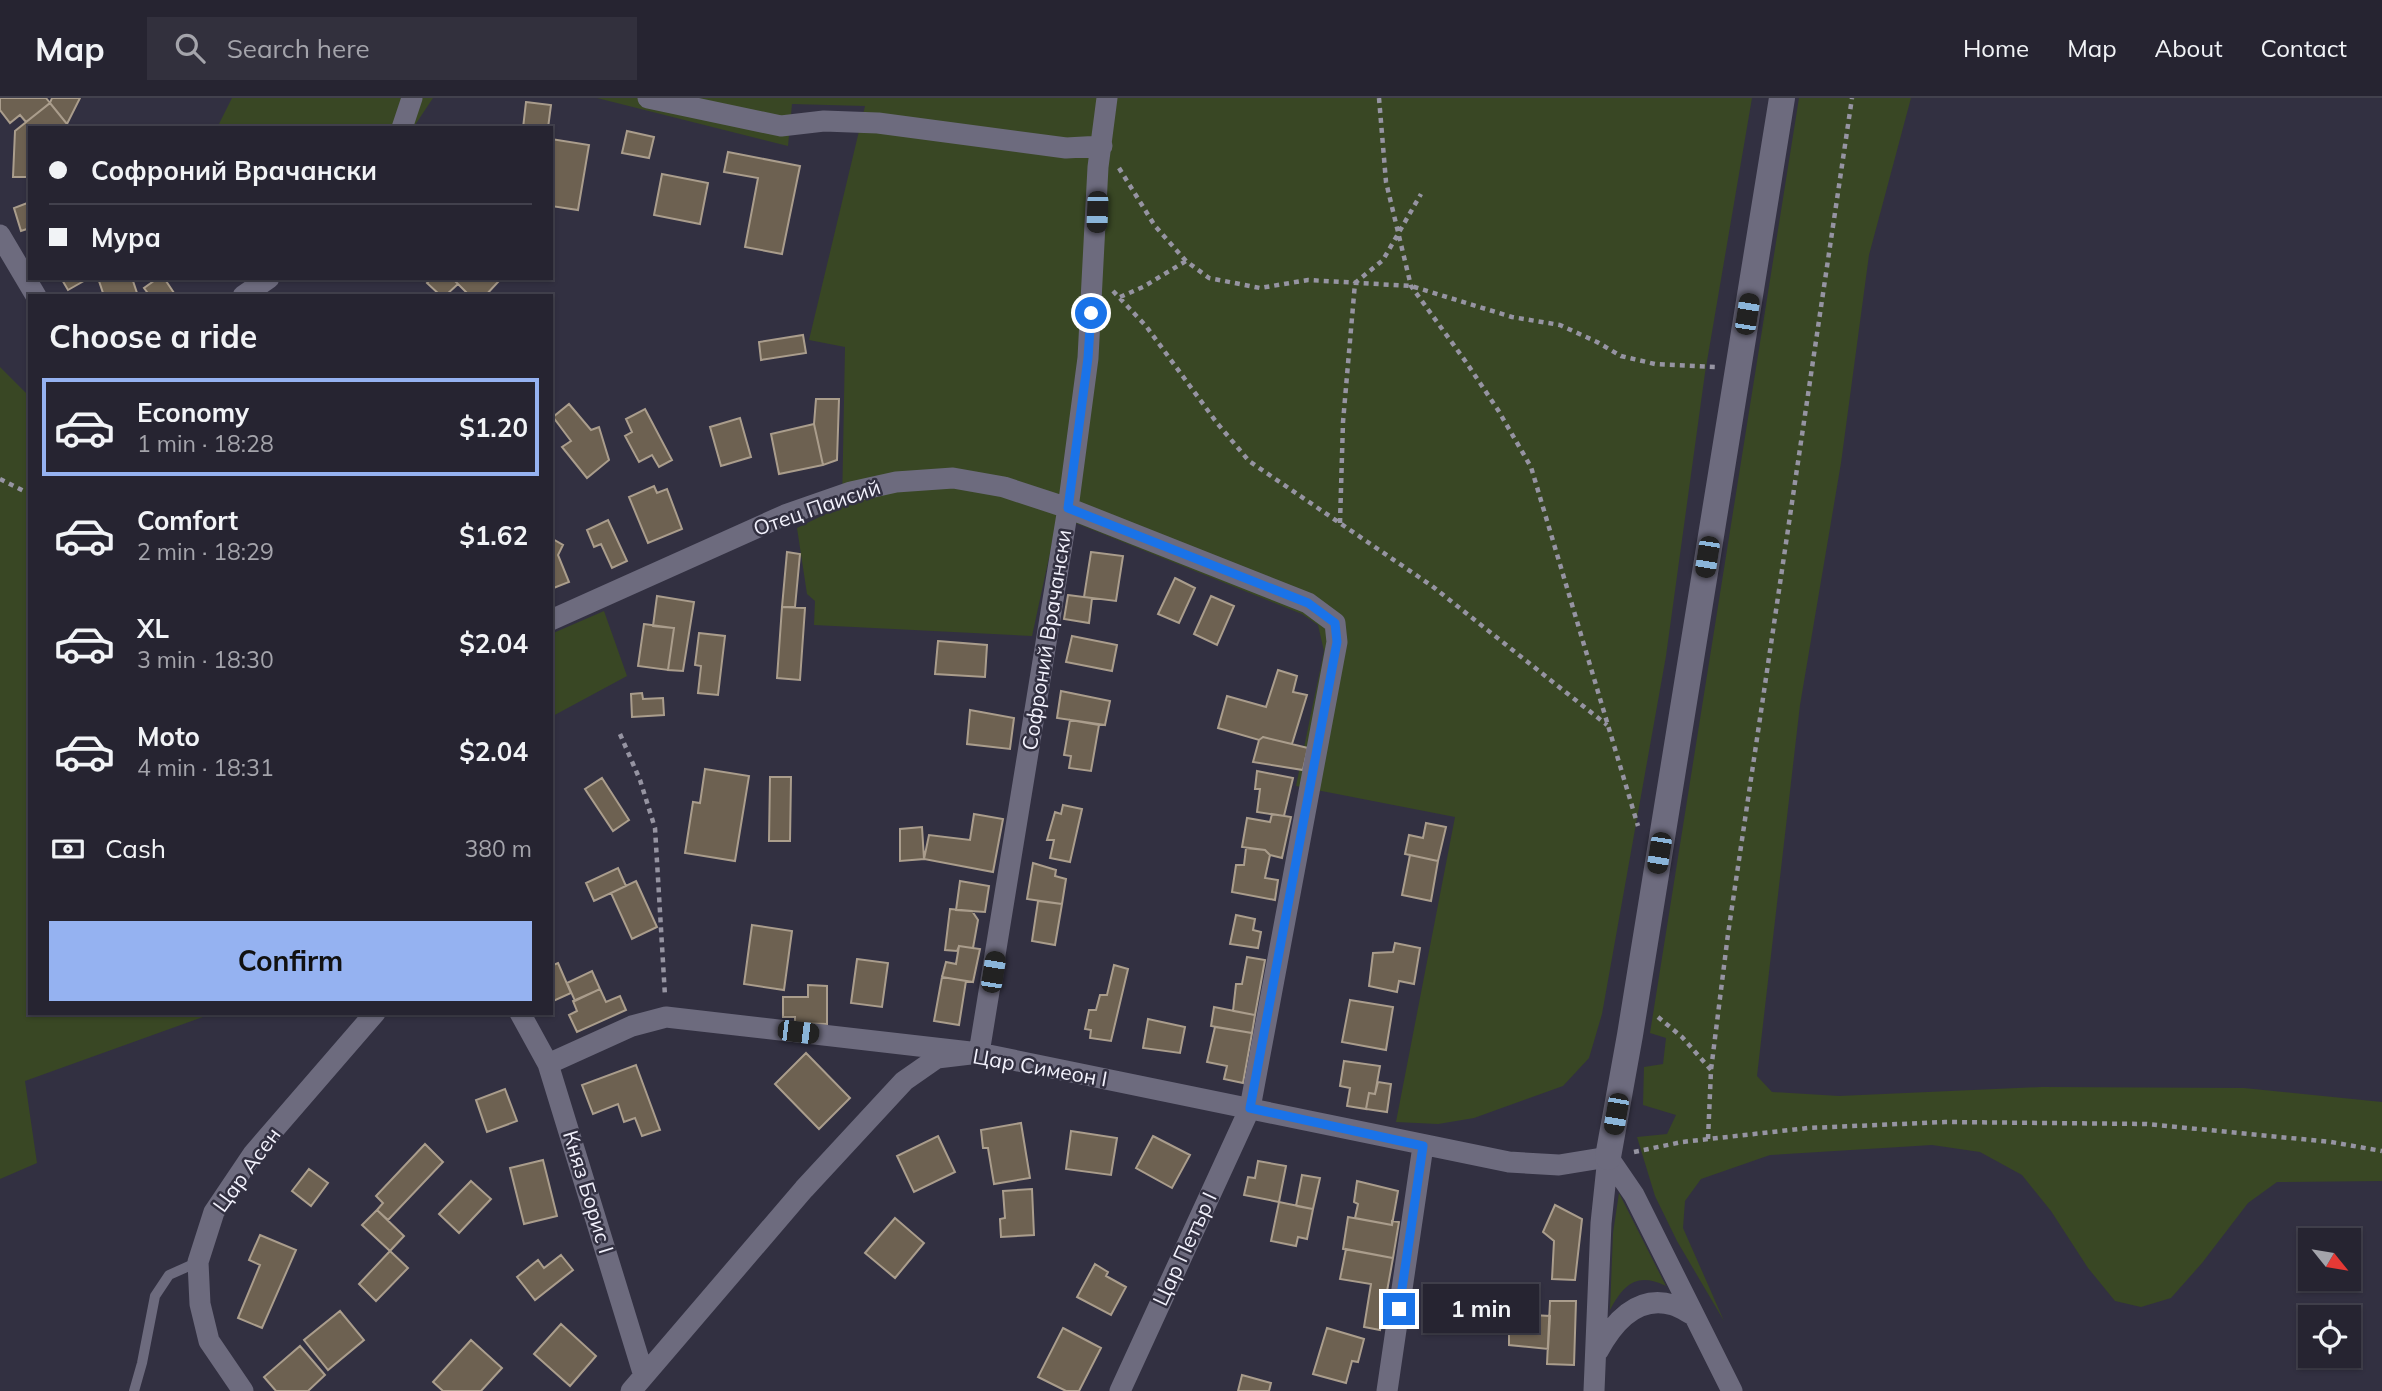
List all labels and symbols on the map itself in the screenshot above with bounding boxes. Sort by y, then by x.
car [1086,191,1109,233]
car [1734,292,1761,336]
route start [1075,297,1107,329]
street label: Отец Паисий [750,473,884,541]
street label: Софроний Врачански [1016,528,1076,752]
car [1694,535,1721,579]
car [1646,831,1673,875]
car [980,950,1007,994]
car [776,1019,821,1045]
street label: Цар Симеон I [971,1042,1110,1092]
car [1603,1091,1630,1137]
street label: Цар Асен [207,1122,286,1217]
street label: Княз Борис I [558,1127,620,1256]
street label: Цар Петър I [1146,1188,1222,1310]
north arrow [2298,1228,2361,1292]
callout: 1 min [1424,1284,1539,1334]
route end [1383,1293,1415,1325]

